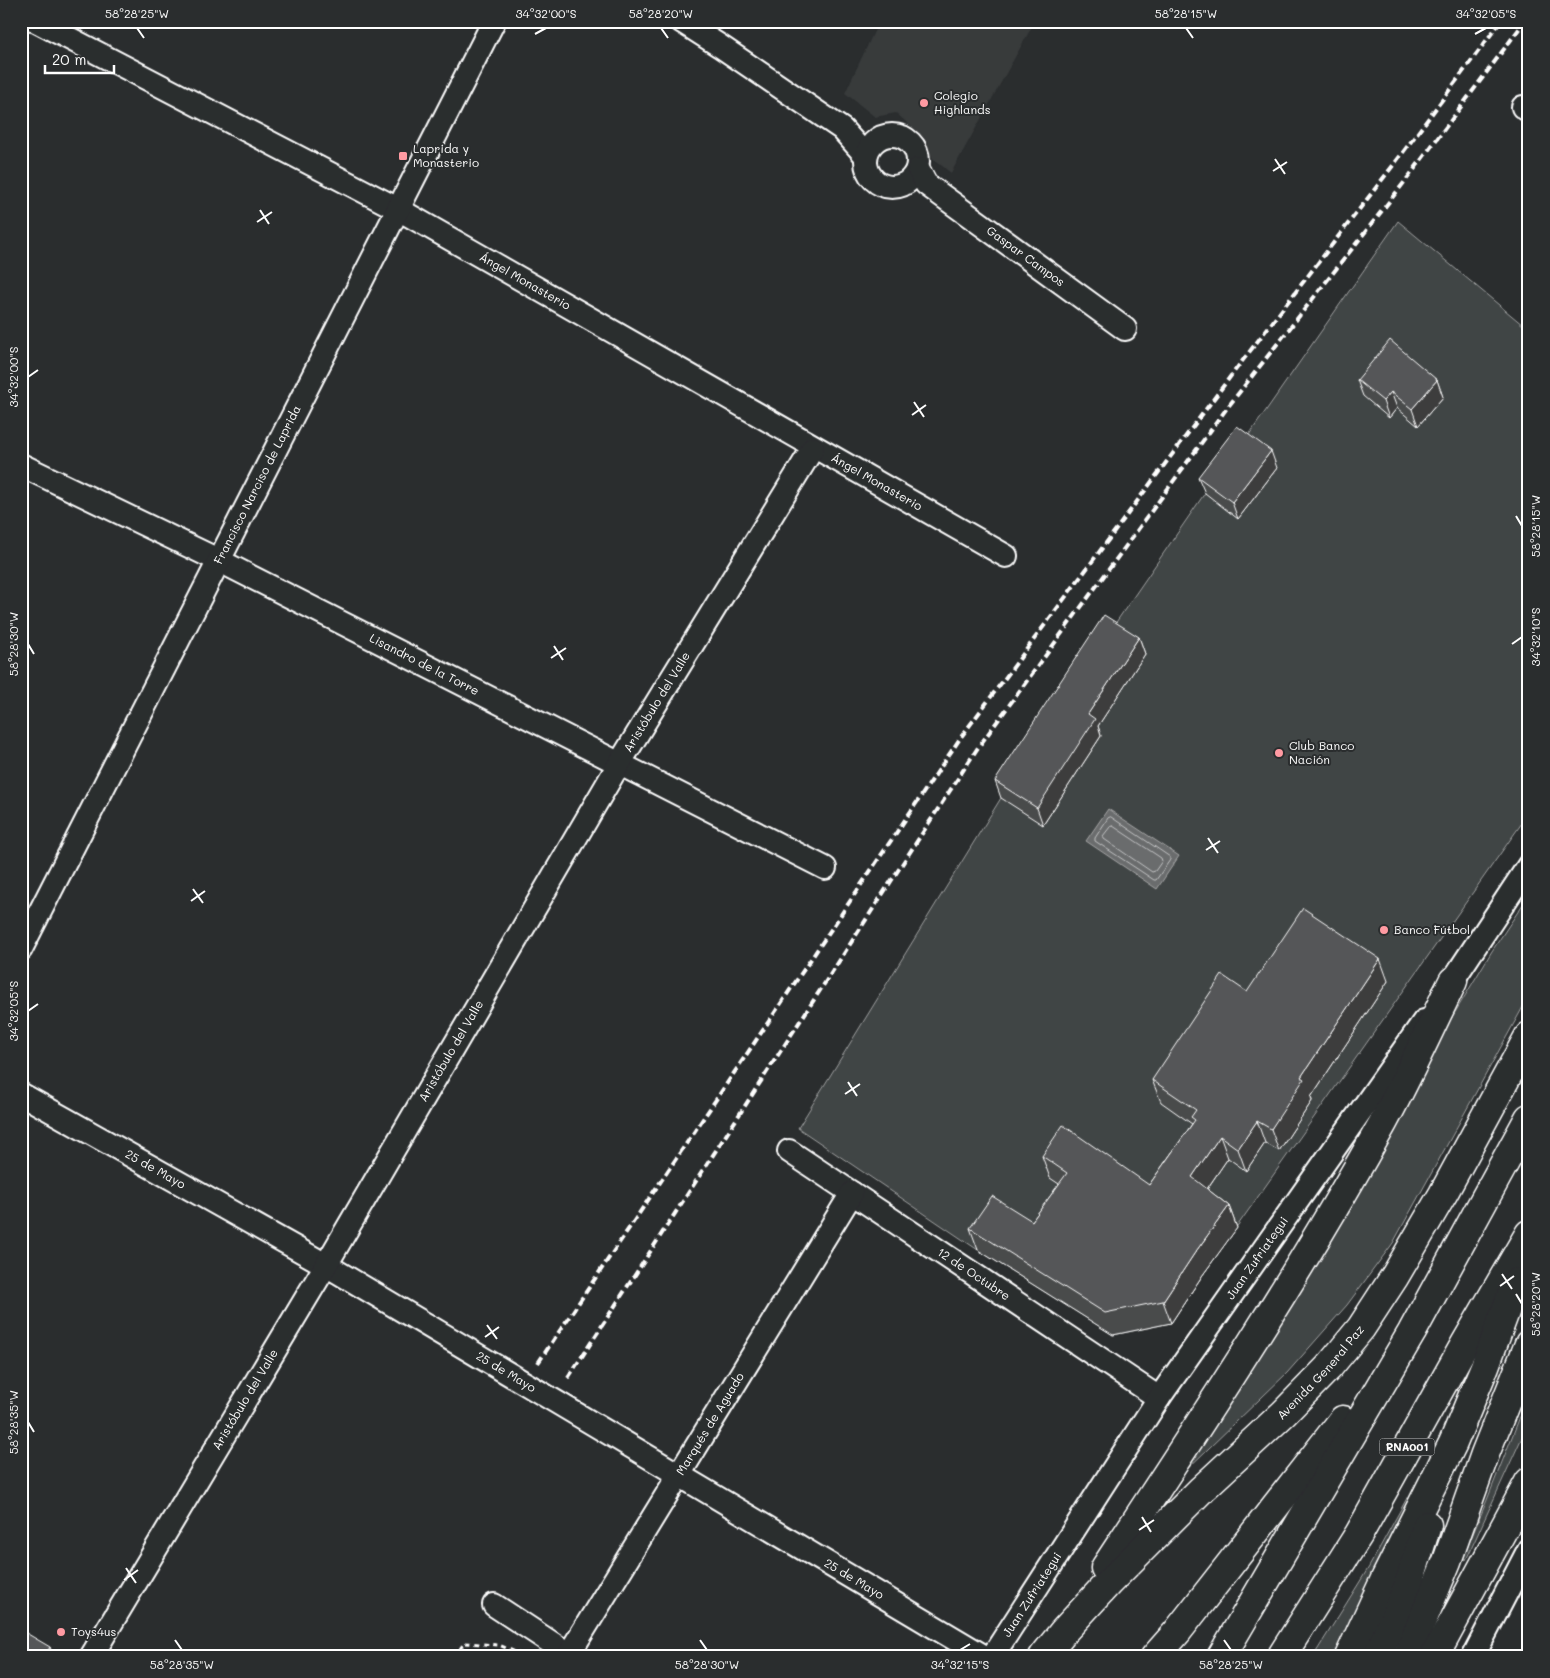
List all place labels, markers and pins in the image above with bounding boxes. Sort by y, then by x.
place label: Colegio Highlands [934,87,991,117]
marker: Colegio Highlands [918,97,930,109]
place label: Laprida y Monasterio [413,140,479,170]
marker: Laprida y Monasterio [397,150,409,162]
place label: Club Banco Nación [1289,737,1354,767]
marker: Club Banco Nación [1273,747,1285,759]
place label: Banco Fútbol [1394,921,1470,937]
marker: Banco Fútbol [1378,924,1390,936]
place label: Toys4us [71,1623,117,1639]
marker: Toys4us [55,1626,67,1638]

